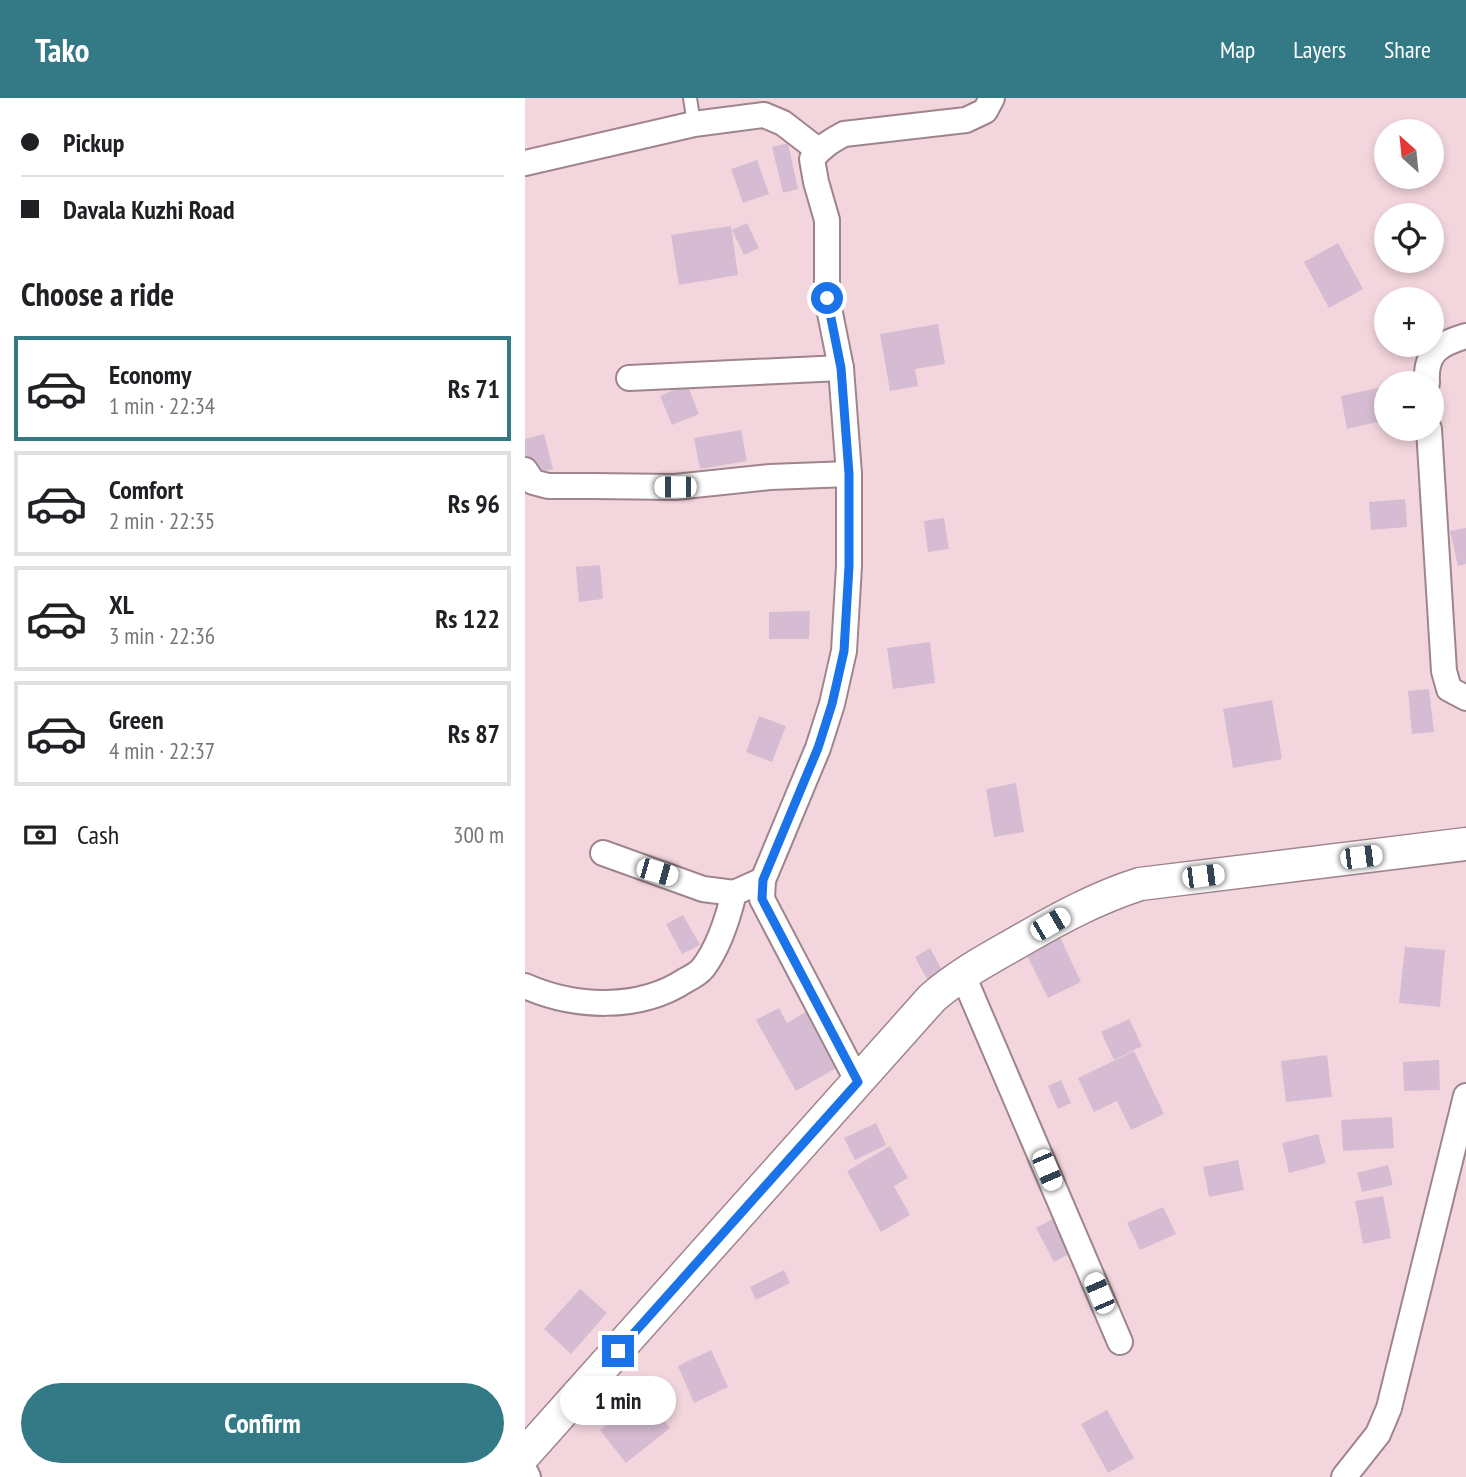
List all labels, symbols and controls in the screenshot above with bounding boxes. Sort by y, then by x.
text: Tako [35,28,89,71]
text: Map [1220,34,1255,65]
text: Layers [1293,34,1346,65]
text: Share [1384,34,1431,65]
north arrow [1374,119,1444,189]
map controls [1374,119,1444,441]
text: Pickup [63,126,124,159]
text: Davala Kuzhi Road [63,193,235,226]
button: locate [1374,203,1444,273]
text: Choose a ride [21,273,174,315]
route start [811,282,843,314]
button: + [1374,287,1444,357]
icon: car [25,357,88,420]
text: Economy [109,358,191,391]
button: − [1374,371,1444,441]
text: Rs 71 [448,372,500,405]
text: 1 min · 22:34 [109,391,215,420]
icon: car [25,472,88,535]
text: Comfort [109,473,183,506]
car [655,477,697,498]
text: Rs 96 [448,487,500,520]
text: 2 min · 22:35 [109,506,215,535]
icon: car [25,587,88,650]
text: XL [109,588,134,621]
text: Rs 122 [435,602,500,635]
text: 3 min · 22:36 [109,621,215,650]
icon: car [25,702,88,765]
text: Green [109,703,164,736]
text: Rs 87 [448,717,500,750]
text: 4 min · 22:37 [109,736,215,765]
icon: cash [21,816,59,854]
text: Cash [77,818,119,851]
text: 300 m [453,820,504,849]
car [1339,844,1384,870]
car [634,856,681,888]
car [1181,863,1226,889]
car [1027,904,1074,944]
car [1030,1147,1065,1193]
car [1082,1270,1117,1316]
route end [602,1335,634,1367]
callout: 1 min [560,1376,676,1424]
button: Confirm [21,1383,504,1463]
text: 1 min [595,1386,641,1415]

